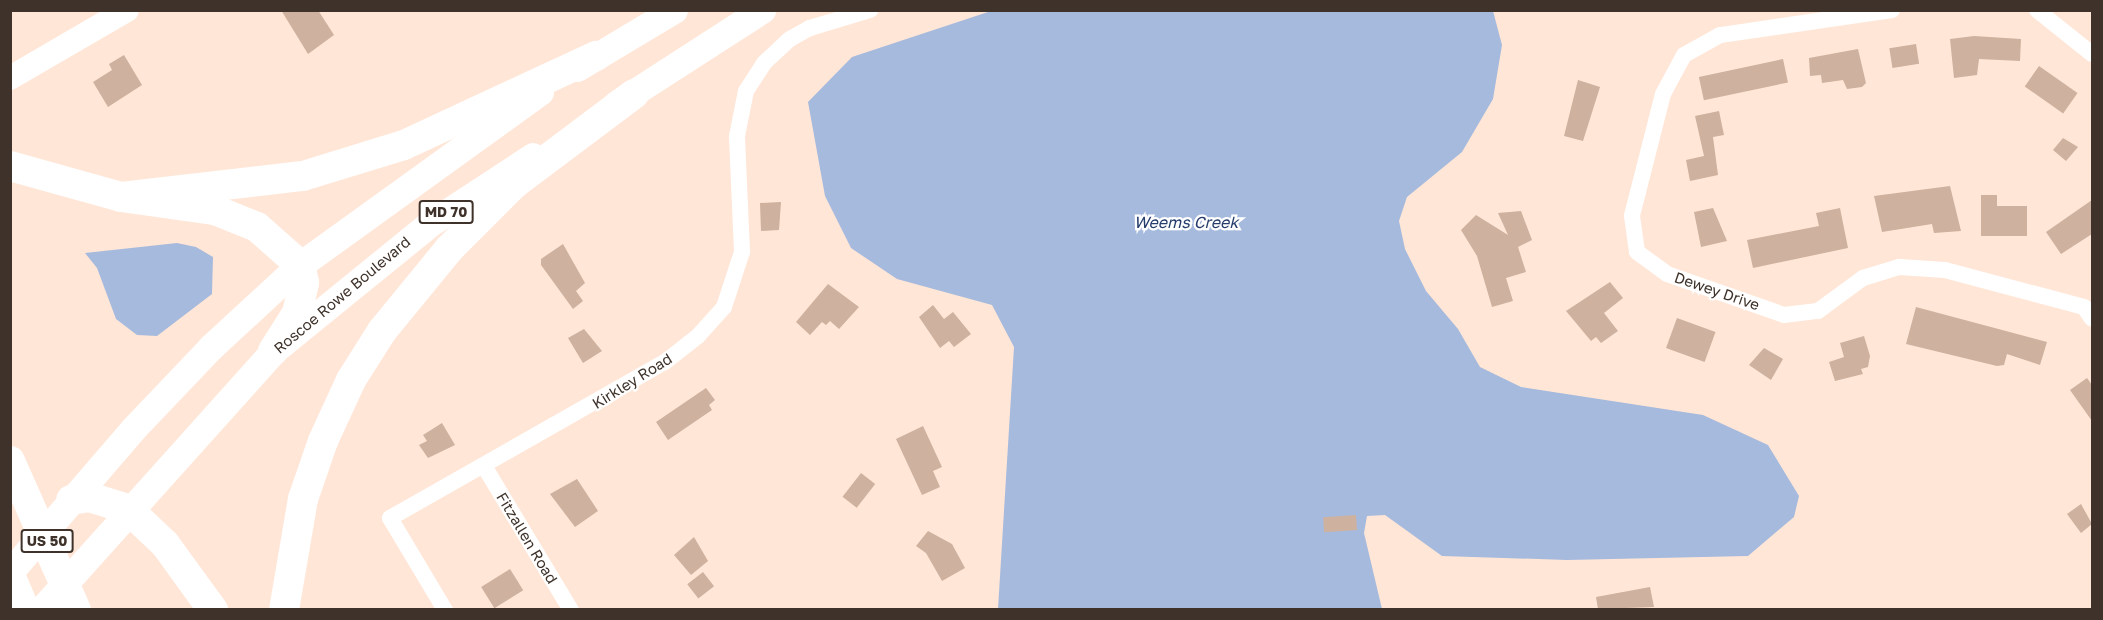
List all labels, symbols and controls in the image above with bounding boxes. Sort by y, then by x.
road number: MD 70 [418,201,474,223]
water label: Weems Creek [1134,212,1238,232]
street label: Roscoe Rowe Boulevard [270,233,414,357]
street label: Dewey Drive [1672,268,1762,314]
street label: Kirkley Road [589,349,675,413]
street label: Fitzallen Road [493,489,561,587]
road number: US 50 [20,530,74,552]

